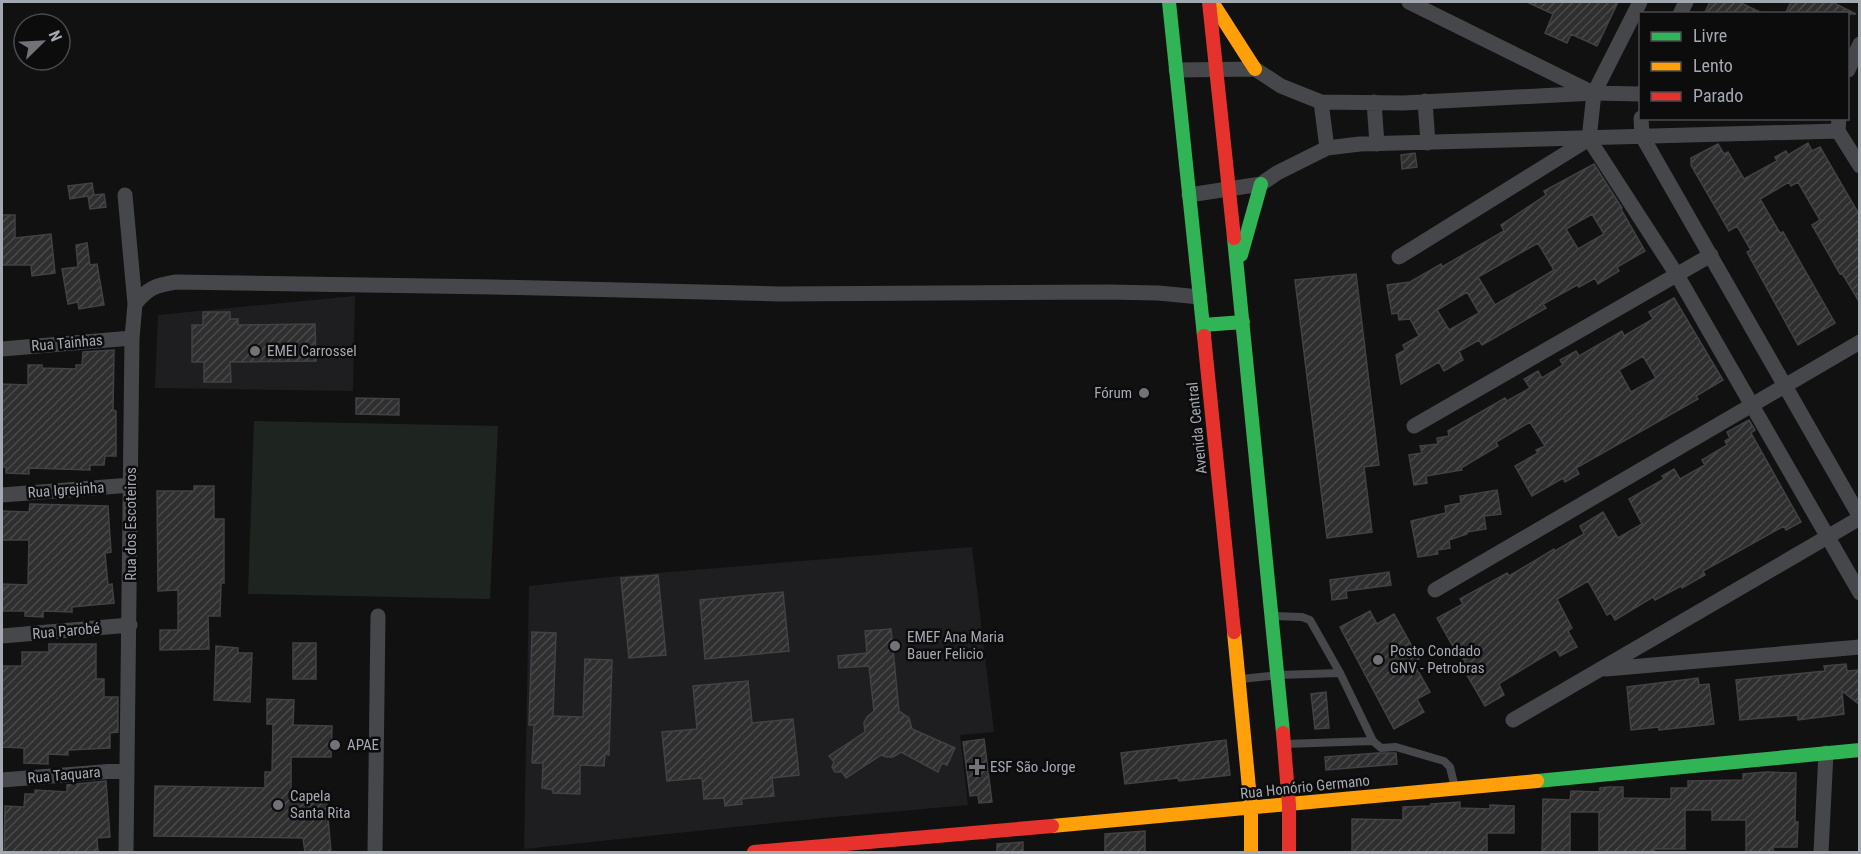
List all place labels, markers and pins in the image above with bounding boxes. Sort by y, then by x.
place label: EMEI Carrossel [267,342,357,360]
marker: EMEI Carrossel [248,344,262,358]
place label: Fórum [1094,384,1132,402]
marker: Fórum [1137,386,1151,400]
place label: EMEF Ana Maria Bauer Felicio [907,628,1004,663]
marker: EMEF Ana Maria Bauer Felicio [888,639,902,653]
place label: Posto Condado GNV - Petrobras [1390,642,1485,677]
marker: Posto Condado GNV - Petrobras [1371,653,1385,667]
place label: APAE [347,736,379,754]
marker: APAE [328,738,342,752]
marker: ESF São Jorge [968,758,986,776]
place label: ESF São Jorge [990,758,1075,776]
place label: Capela Santa Rita [290,787,350,822]
marker: Capela Santa Rita [271,798,285,812]

